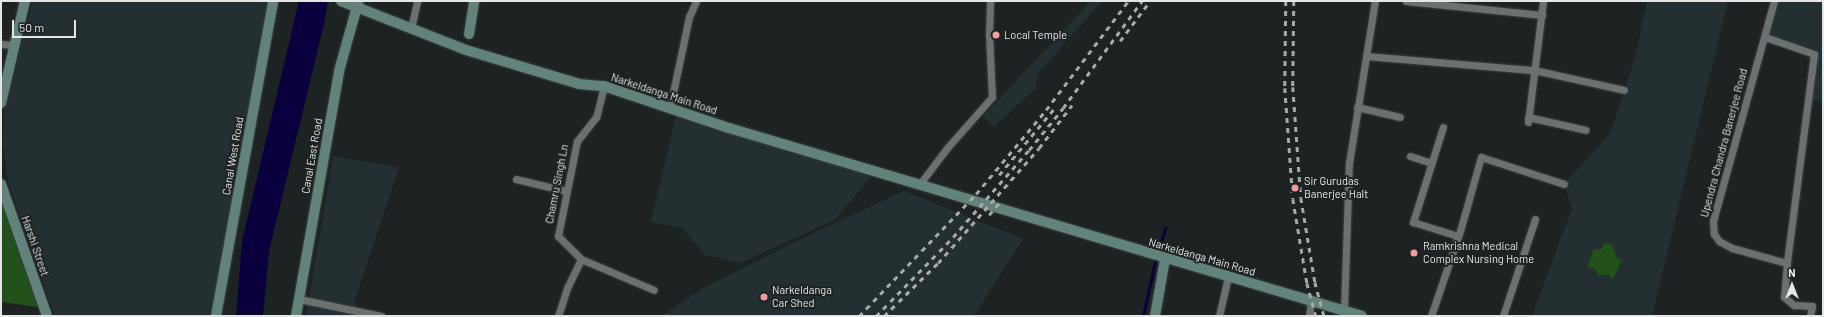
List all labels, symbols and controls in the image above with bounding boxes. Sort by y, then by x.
scale bar [14,12,78,38]
text: 50 m [19,20,44,34]
place label: Local Temple [1004,28,1067,42]
marker: Local Temple [991,30,1001,40]
street label: Upendra Chandra Banerjee Road [1698,67,1750,219]
street label: Narkeldanga Main Road [609,71,719,117]
street label: Canal West Road [220,116,246,196]
street label: Canal East Road [299,117,325,195]
street label: Chamru Singh Ln [543,143,571,225]
place label: Sir Gurudas Banerjee Halt [1304,175,1368,201]
marker: Sir Gurudas Banerjee Halt [1289,182,1301,194]
street label: Harshi Street [18,214,52,278]
street label: Narkeldanga Main Road [1147,235,1257,279]
place label: Ramkrishna Medical Complex Nursing Home [1423,240,1534,266]
marker: Ramkrishna Medical Complex Nursing Home [1408,247,1420,259]
north arrow [1772,265,1812,305]
text: N [1788,266,1796,279]
place label: Narkeldanga Car Shed [772,284,832,310]
marker: Narkeldanga Car Shed [759,292,769,302]

